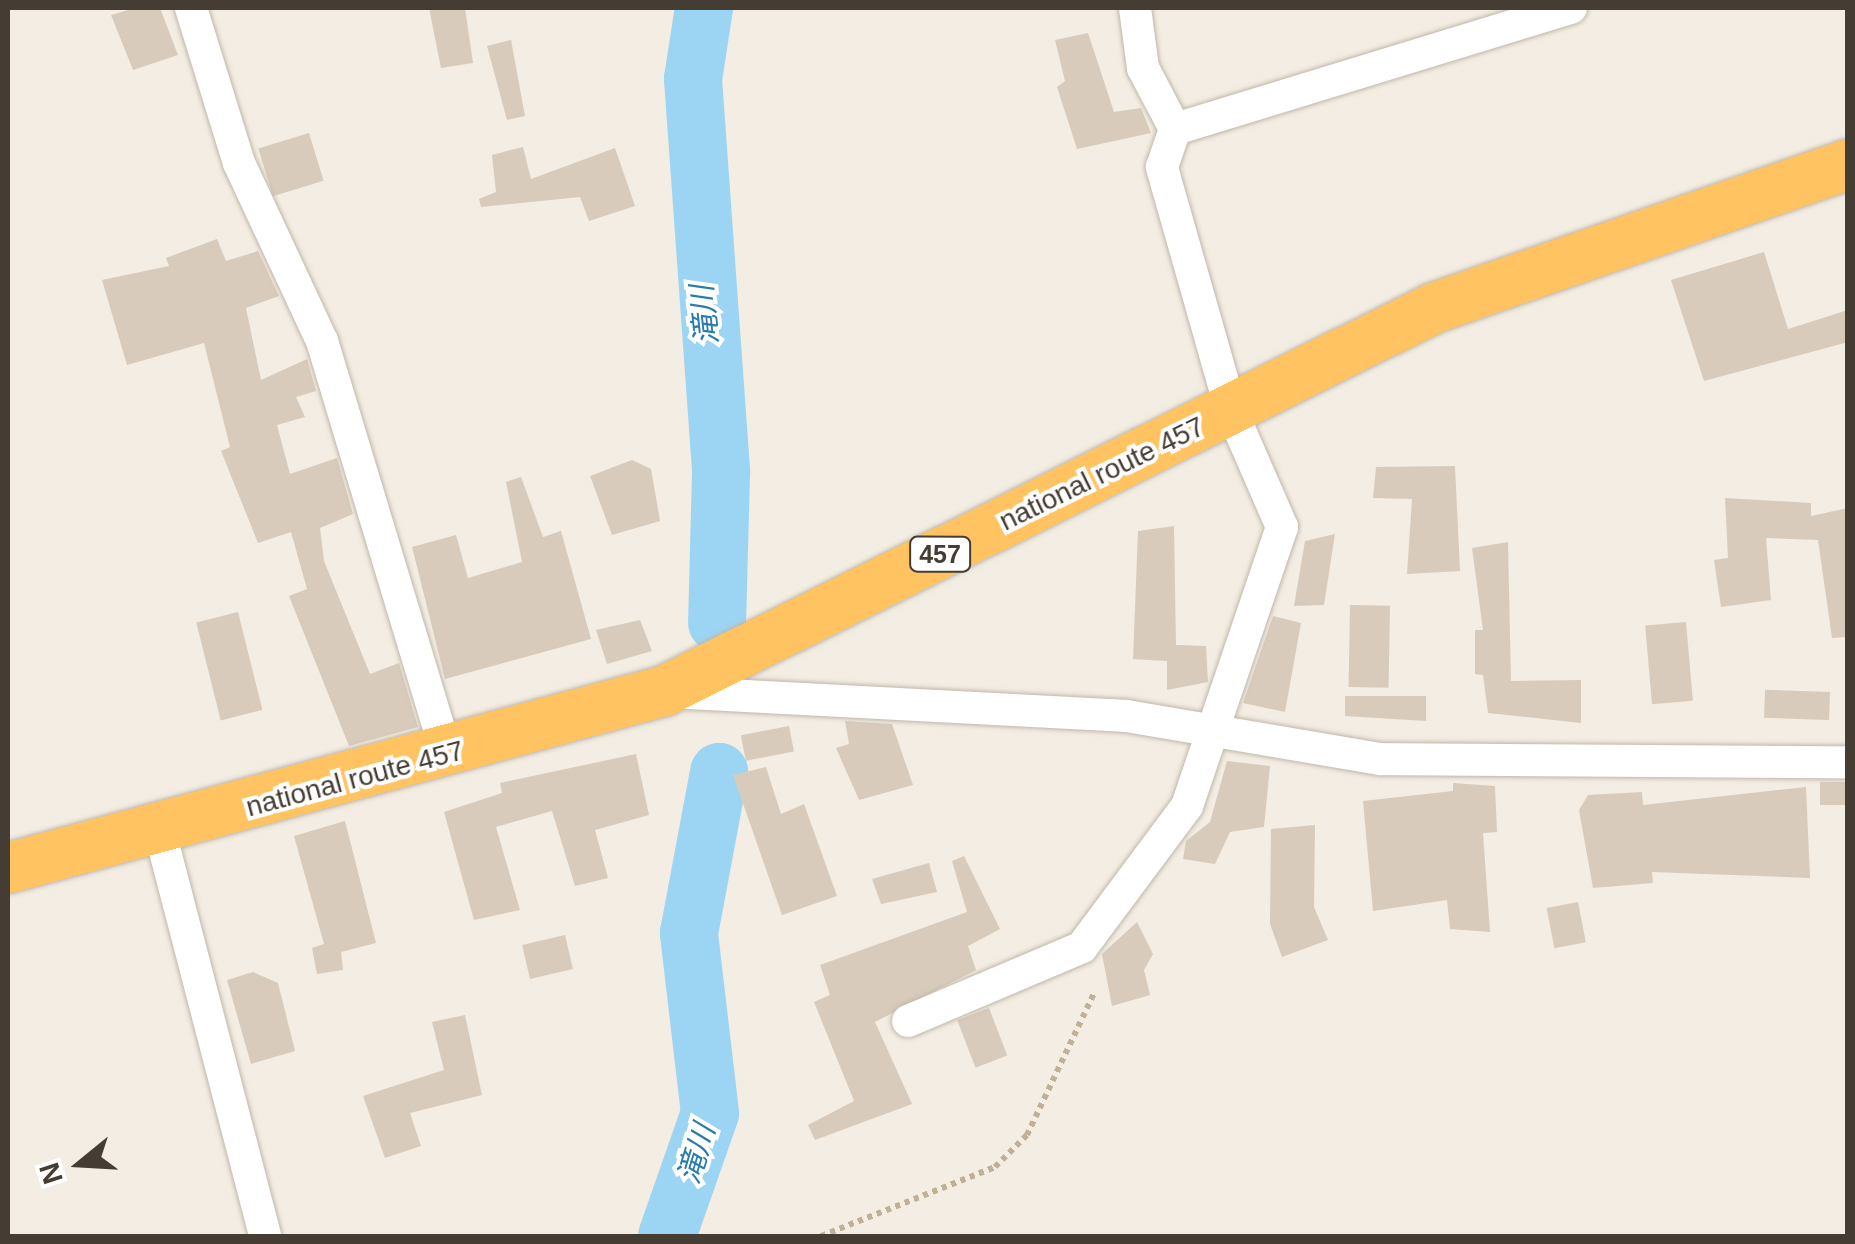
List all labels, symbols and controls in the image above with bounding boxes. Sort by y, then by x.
water label: 滝川 [684,283,726,347]
street label: national route 457 [994,410,1210,538]
road number: 457 [908,534,972,574]
street label: national route 457 [242,734,468,824]
north arrow [30,1114,130,1214]
water label: 滝川 [671,1120,723,1188]
text: N [33,1159,69,1188]

